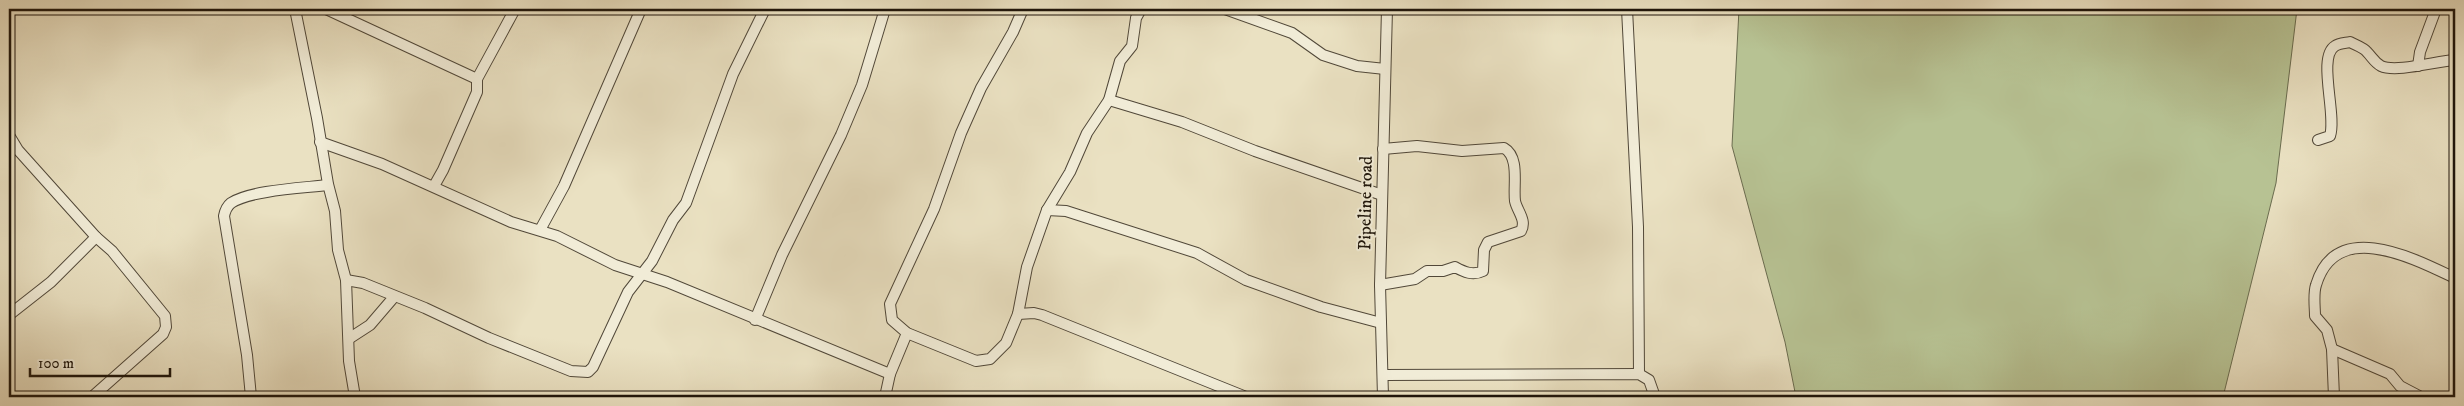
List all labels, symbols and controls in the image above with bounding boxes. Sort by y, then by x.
street label: Pipeline road [1354,156,1378,250]
scale bar [30,346,170,378]
text: 100 m [38,354,74,373]

